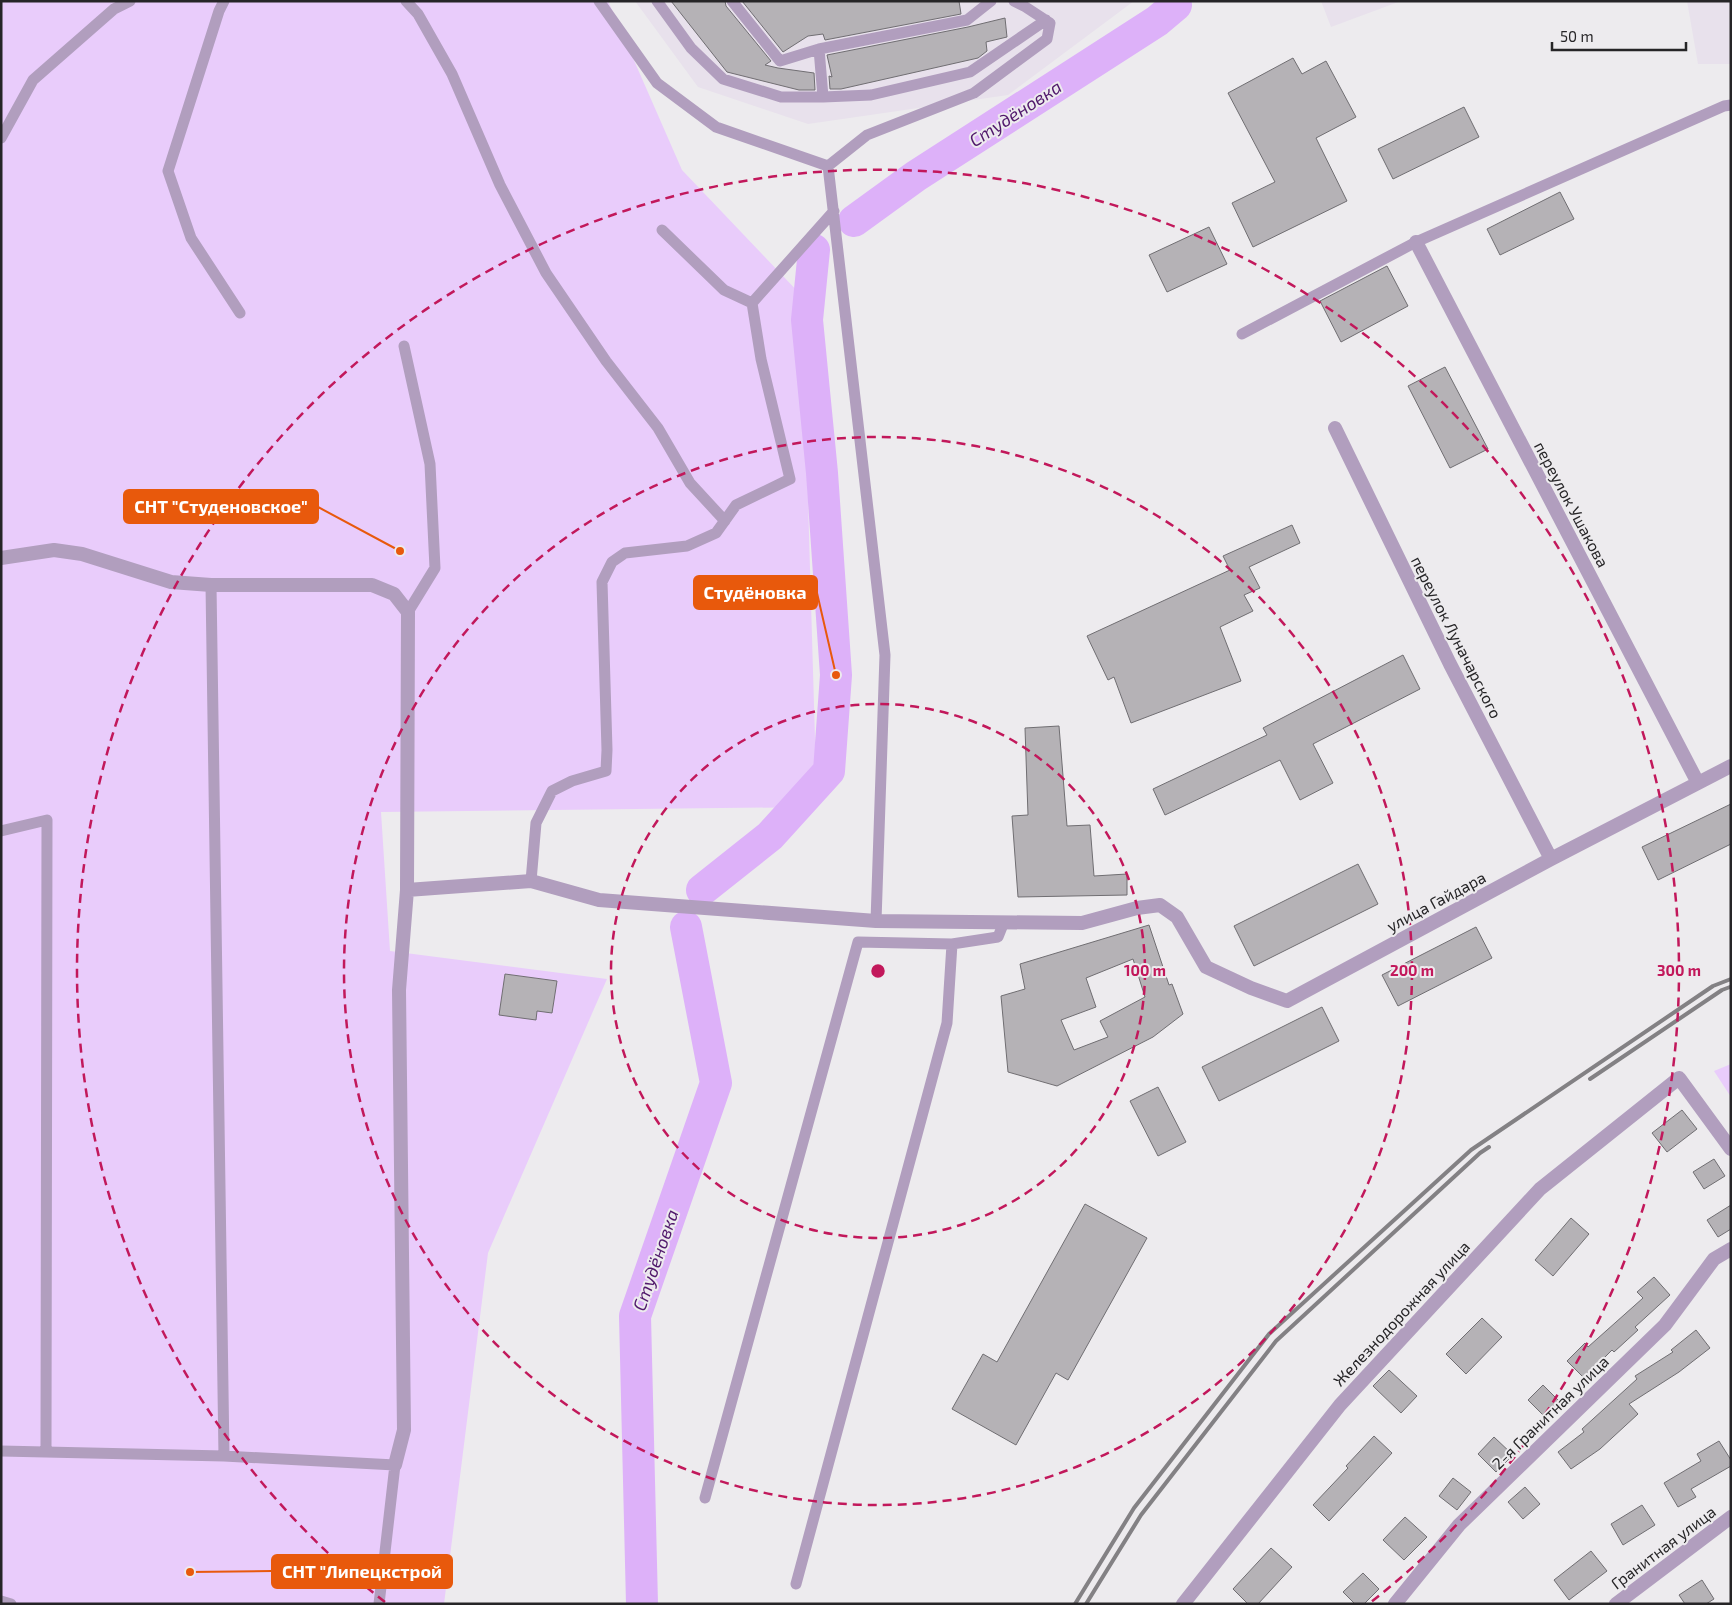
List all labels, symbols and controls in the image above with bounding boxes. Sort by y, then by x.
scale bar [1552,20,1686,52]
text: 50 m [1560,27,1594,45]
water label: Студёновка [965,75,1065,151]
street label: переулок Ушакова [1530,438,1613,571]
callout: СНТ "Студеновское" [124,490,318,523]
text: СНТ "Студеновское" [134,495,308,517]
street label: переулок Луначарского [1407,553,1506,722]
callout: Студёновка [694,576,817,609]
text: Студёновка [703,581,807,603]
street label: улица Гайдара [1383,867,1489,936]
text: 100 m [1124,961,1166,979]
text: 200 m [1390,961,1434,979]
text: 300 m [1657,961,1701,979]
centre of rings [869,962,887,980]
water label: Студёновка [627,1206,683,1314]
street label: Железнодорожная улица [1329,1237,1474,1390]
street label: 2-я Гранитная улица [1488,1351,1613,1473]
street label: Гранитная улица [1607,1501,1720,1593]
callout: СНТ "Липецкстрой [272,1555,452,1588]
text: СНТ "Липецкстрой [282,1560,442,1582]

